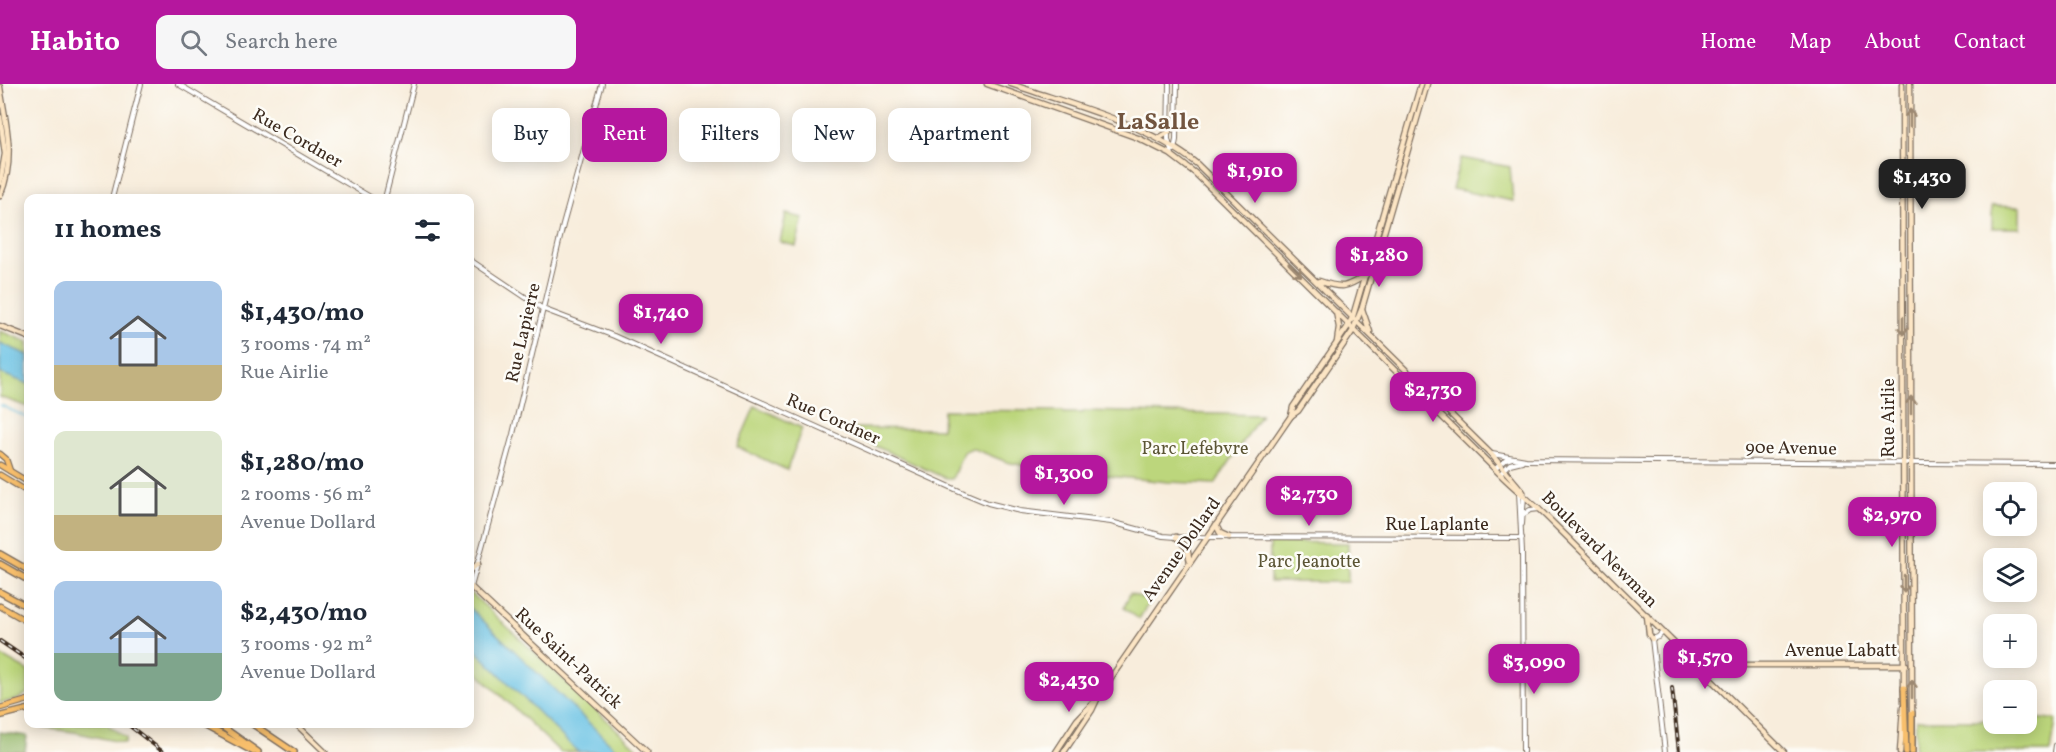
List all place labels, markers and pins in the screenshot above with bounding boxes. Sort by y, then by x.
pin: $1,910 [1206,153,1304,204]
pin: $1,430 [1873,159,1971,210]
pin: $1,280 [1330,237,1428,288]
pin: $1,740 [612,294,710,345]
pin: $2,730 [1384,372,1482,423]
pin: $1,300 [1015,455,1113,506]
pin: $2,730 [1260,476,1358,527]
pin: $2,970 [1843,497,1941,548]
pin: $1,570 [1656,639,1754,690]
pin: $3,090 [1485,644,1583,695]
pin: $2,430 [1020,662,1118,713]

